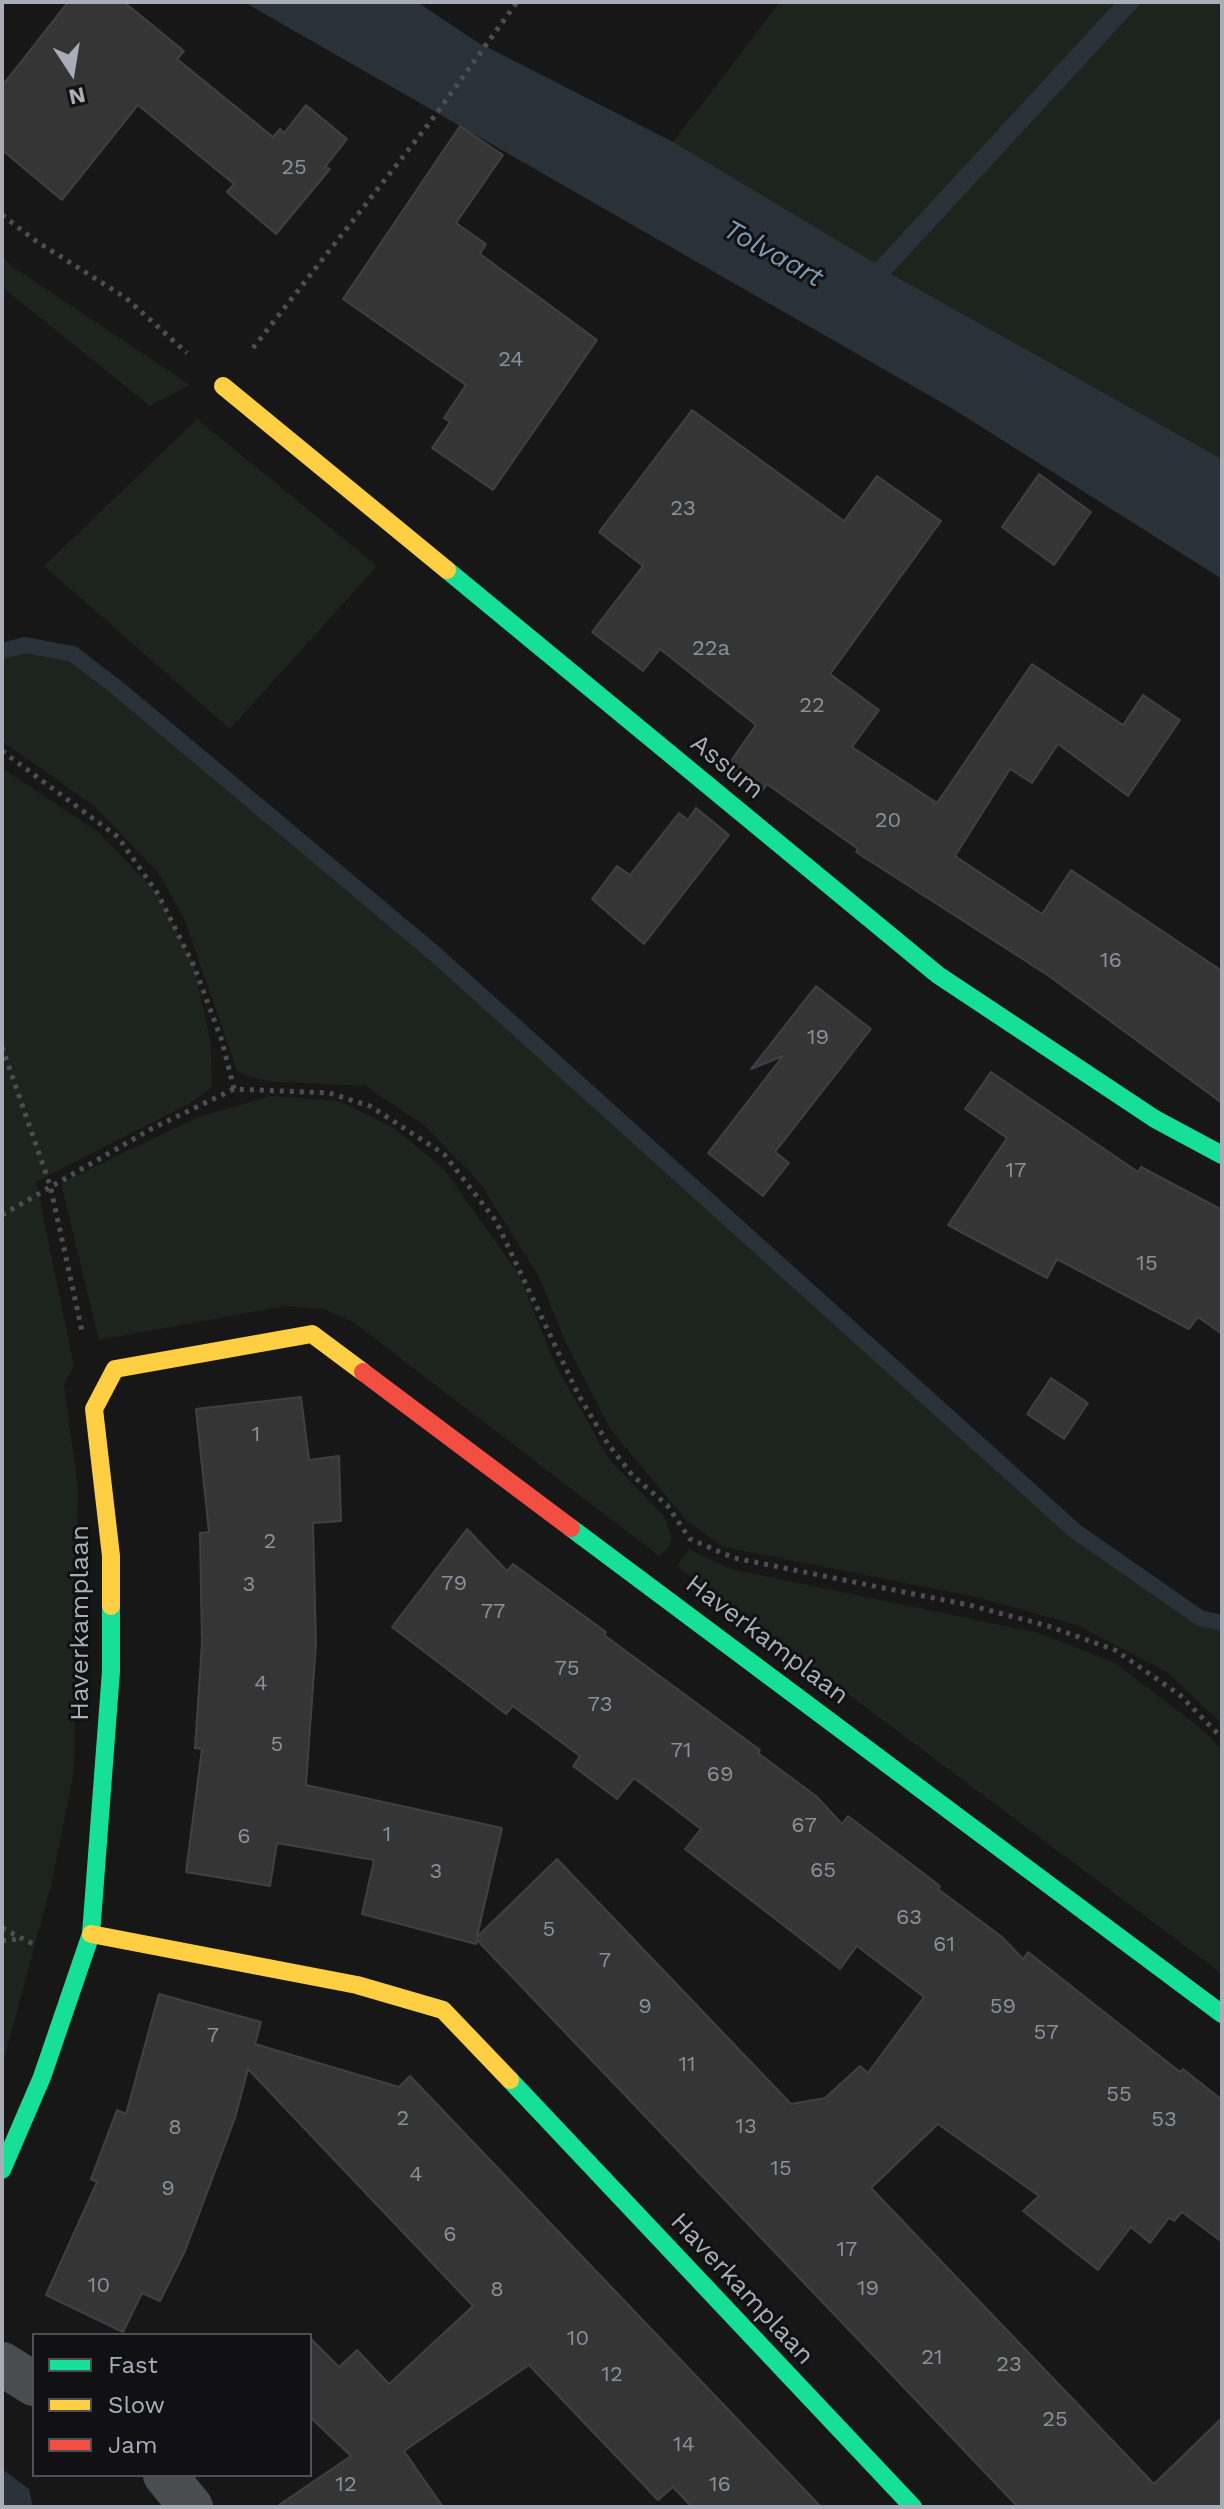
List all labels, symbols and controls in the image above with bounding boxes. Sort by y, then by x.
north arrow [32,32,112,112]
text: N [67,82,88,110]
house number: 25 [281,155,307,181]
water label: Tolvaart [717,213,829,295]
house number: 24 [498,347,524,373]
house number: 23 [670,496,696,522]
house number: 22a [692,636,730,662]
house number: 22 [799,693,825,719]
street label: Assum [684,728,770,806]
house number: 20 [875,808,901,834]
house number: 16 [1100,948,1122,974]
house number: 19 [807,1025,829,1051]
house number: 17 [1006,1158,1026,1184]
house number: 15 [1136,1251,1158,1277]
house number: 1 [252,1422,260,1448]
street label: Haverkamplaan [64,1525,96,1721]
house number: 2 [264,1529,276,1555]
street label: Haverkamplaan [679,1569,855,1711]
house number: 79 [441,1571,467,1597]
house number: 3 [243,1572,255,1598]
house number: 77 [481,1599,505,1625]
house number: 75 [554,1656,580,1682]
house number: 4 [254,1671,268,1697]
house number: 73 [587,1692,613,1718]
house number: 5 [271,1732,283,1758]
house number: 71 [671,1738,691,1764]
house number: 69 [707,1762,733,1788]
house number: 67 [791,1813,817,1839]
house number: 1 [383,1822,391,1848]
house number: 6 [237,1824,251,1850]
house number: 65 [810,1858,836,1884]
house number: 3 [430,1859,442,1885]
house number: 63 [896,1905,922,1931]
house number: 5 [543,1917,555,1943]
house number: 61 [933,1932,955,1958]
house number: 7 [599,1948,611,1974]
house number: 9 [638,1994,652,2020]
house number: 59 [990,1994,1016,2020]
house number: 57 [1033,2020,1059,2046]
house number: 7 [207,2023,219,2049]
house number: 11 [678,2052,696,2078]
house number: 55 [1106,2082,1132,2108]
house number: 2 [397,2106,409,2132]
house number: 53 [1151,2107,1177,2133]
house number: 13 [735,2114,757,2140]
house number: 8 [168,2115,182,2141]
house number: 15 [770,2156,792,2182]
house number: 4 [409,2162,423,2188]
house number: 9 [161,2176,175,2202]
street label: Haverkamplaan [664,2207,820,2371]
house number: 6 [443,2222,457,2248]
house number: 17 [837,2237,857,2263]
house number: 10 [88,2273,110,2299]
house number: 19 [857,2276,879,2302]
house number: 8 [490,2277,504,2303]
house number: 10 [567,2326,589,2352]
legend [32,2333,312,2477]
house number: 21 [921,2345,943,2371]
text: Fast [108,2351,158,2379]
house number: 23 [996,2352,1022,2378]
house number: 12 [601,2362,623,2388]
text: Slow [108,2391,165,2419]
house number: 25 [1042,2407,1068,2433]
text: Jam [108,2431,158,2459]
house number: 14 [673,2432,695,2458]
house number: 12 [335,2472,357,2498]
house number: 16 [709,2472,731,2498]

